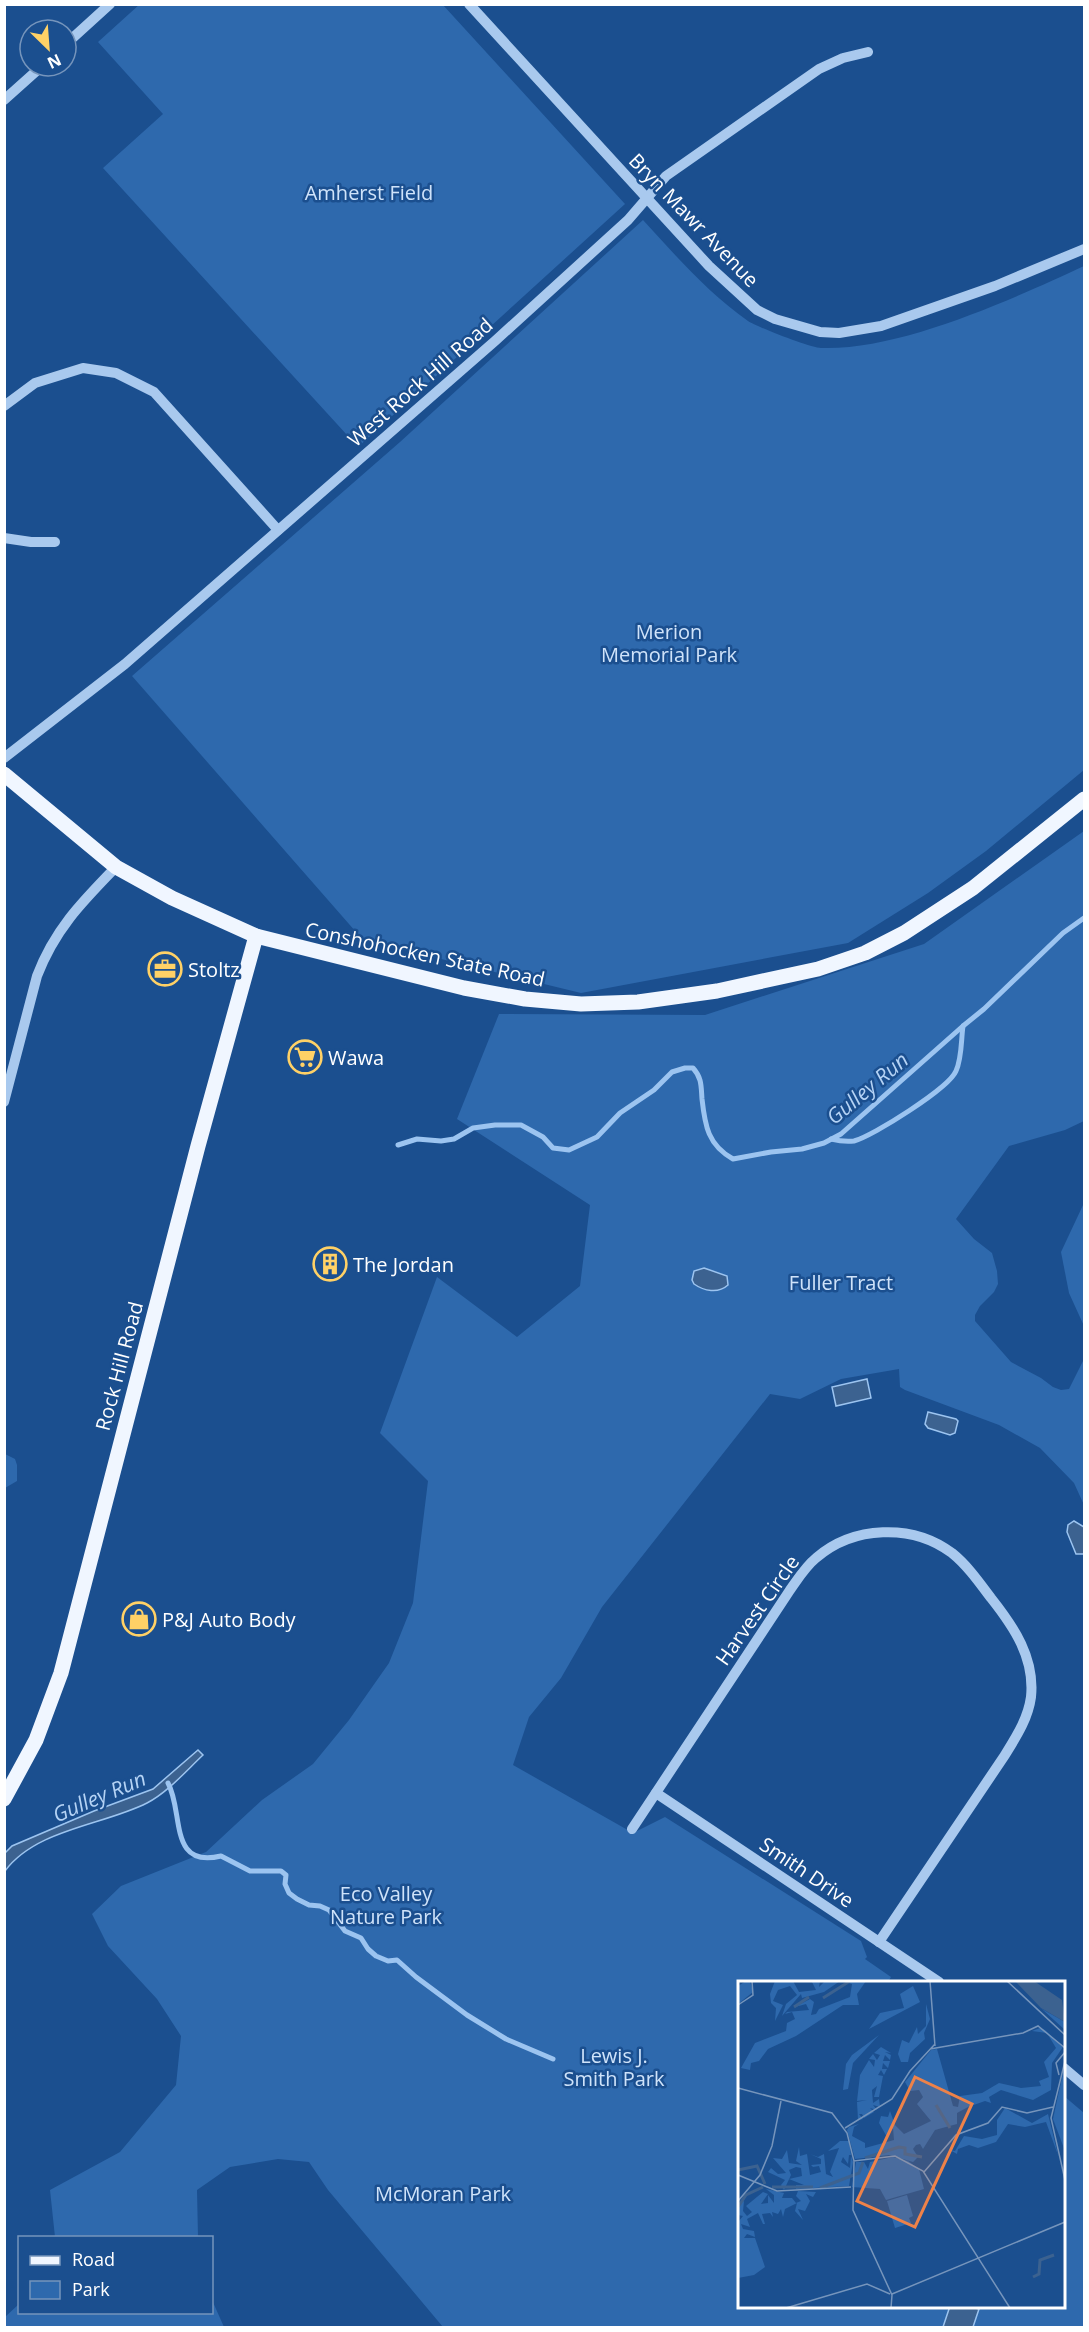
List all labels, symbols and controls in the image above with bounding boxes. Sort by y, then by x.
north arrow [18,18,78,78]
text: N [44,49,65,74]
street label: Bryn Mawr Avenue [623,147,765,293]
park label: Amherst Field [305,179,433,206]
street label: West Rock Hill Road [342,311,498,453]
park label: Merion Memorial Park [601,618,738,668]
street label: Conshohocken State Road [303,915,547,993]
office icon: Stoltz [147,951,183,987]
place label: Stoltz [188,956,240,983]
supermarket icon: Wawa [287,1039,323,1075]
place label: Wawa [328,1044,384,1071]
water label: Gulley Run [820,1046,914,1130]
building icon: The Jordan [312,1246,348,1282]
place label: The Jordan [353,1251,454,1278]
park label: Fuller Tract [789,1269,893,1296]
street label: Rock Hill Road [89,1299,149,1433]
street label: Harvest Circle [709,1550,805,1670]
shop icon: P&J Auto Body [121,1601,157,1637]
place label: P&J Auto Body [162,1606,297,1633]
water label: Gulley Run [48,1764,150,1828]
street label: Smith Drive [755,1831,859,1913]
park label: Eco Valley Nature Park [330,1880,442,1930]
inset map [738,1981,1065,2308]
park label: Lewis J. Smith Park [564,2042,665,2092]
park label: McMoran Park [375,2180,512,2207]
legend [18,2236,213,2314]
text: Road [72,2247,115,2271]
text: Park [72,2277,110,2301]

